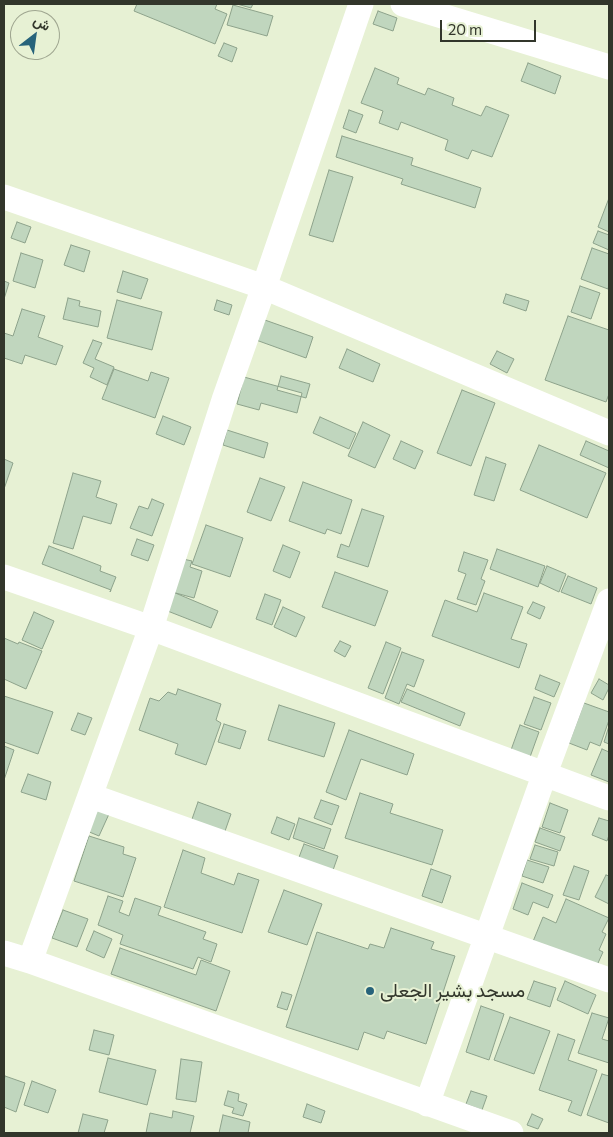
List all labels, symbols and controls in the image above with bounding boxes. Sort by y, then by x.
north arrow [10,10,60,60]
scale bar [443,10,539,42]
text: ش [31,11,54,34]
text: 20 m [448,20,482,38]
place label: مسجد بشير الجعلى [380,980,525,1002]
marker: مسجد بشير الجعلى [364,985,376,997]

